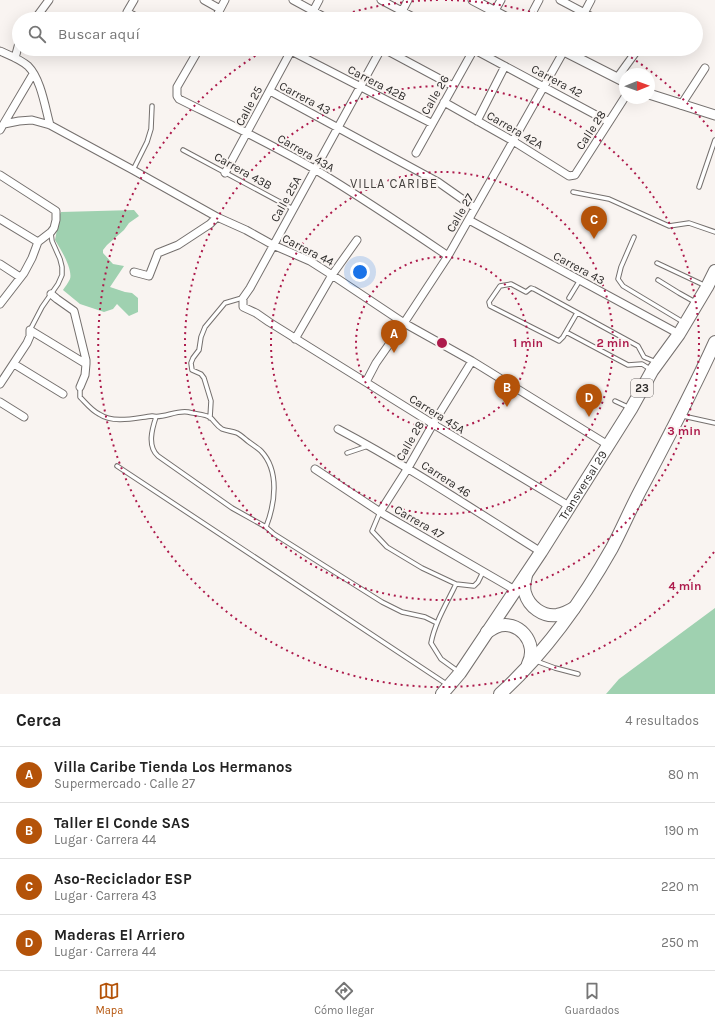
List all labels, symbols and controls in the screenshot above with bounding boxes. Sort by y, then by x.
search box [12,12,703,56]
icon: search [26,23,48,45]
text: Buscar aquí [58,25,140,43]
street label: Carrera 42B [345,62,409,104]
street label: Carrera 42 [529,62,585,100]
north arrow [619,68,655,104]
street label: Calle 26 [418,73,452,117]
street label: Carrera 43 [277,79,333,117]
street label: Calle 25 [233,83,265,128]
street label: Carrera 42A [484,108,546,152]
street label: Calle 28 [573,108,609,152]
street label: Carrera 43A [275,131,337,175]
street label: Carrera 43B [212,149,274,193]
street label: Calle 25A [268,174,304,224]
district label: VILLA CARIBE [350,176,438,191]
street label: Calle 27 [443,191,477,235]
pin: C [581,206,607,239]
street label: Carrera 44 [280,231,336,269]
street label: Carrera 43 [551,249,607,287]
your location [350,262,370,282]
pin: A [381,320,407,353]
centre of rings [435,336,449,350]
text: 1 min [513,336,543,350]
text: 2 min [596,336,630,350]
pin: B [494,374,520,407]
road number: 23 [631,379,653,397]
pin: D [576,384,602,417]
street label: Carrera 45A [407,391,467,437]
street label: Calle 28 [393,418,427,464]
text: 3 min [667,424,701,438]
street label: Transversal 29 [556,448,610,523]
street label: Carrera 46 [419,458,473,500]
street label: Carrera 47 [392,502,447,542]
text: 4 min [669,579,701,593]
text: Cerca [16,710,61,730]
text: 4 resultados [625,713,699,728]
text: Villa Caribe Tienda Los Hermanos [54,758,292,776]
text: A [25,767,33,782]
text: 80 m [668,767,699,782]
text: Supermercado · Calle 27 [54,776,195,791]
text: Taller El Conde SAS [54,814,190,832]
text: B [25,823,33,838]
text: 190 m [664,823,699,838]
text: Lugar · Carrera 44 [54,832,156,847]
text: Aso-Reciclador ESP [54,870,192,888]
text: C [25,879,33,894]
text: 220 m [661,879,699,894]
text: Lugar · Carrera 43 [54,888,157,903]
text: Maderas El Arriero [54,926,185,944]
text: D [25,935,33,950]
text: 250 m [661,935,699,950]
text: Lugar · Carrera 44 [54,944,156,959]
tab: Mapa [95,980,123,1017]
tab: Cómo llegar [314,980,374,1017]
tab: Guardados [565,980,620,1017]

